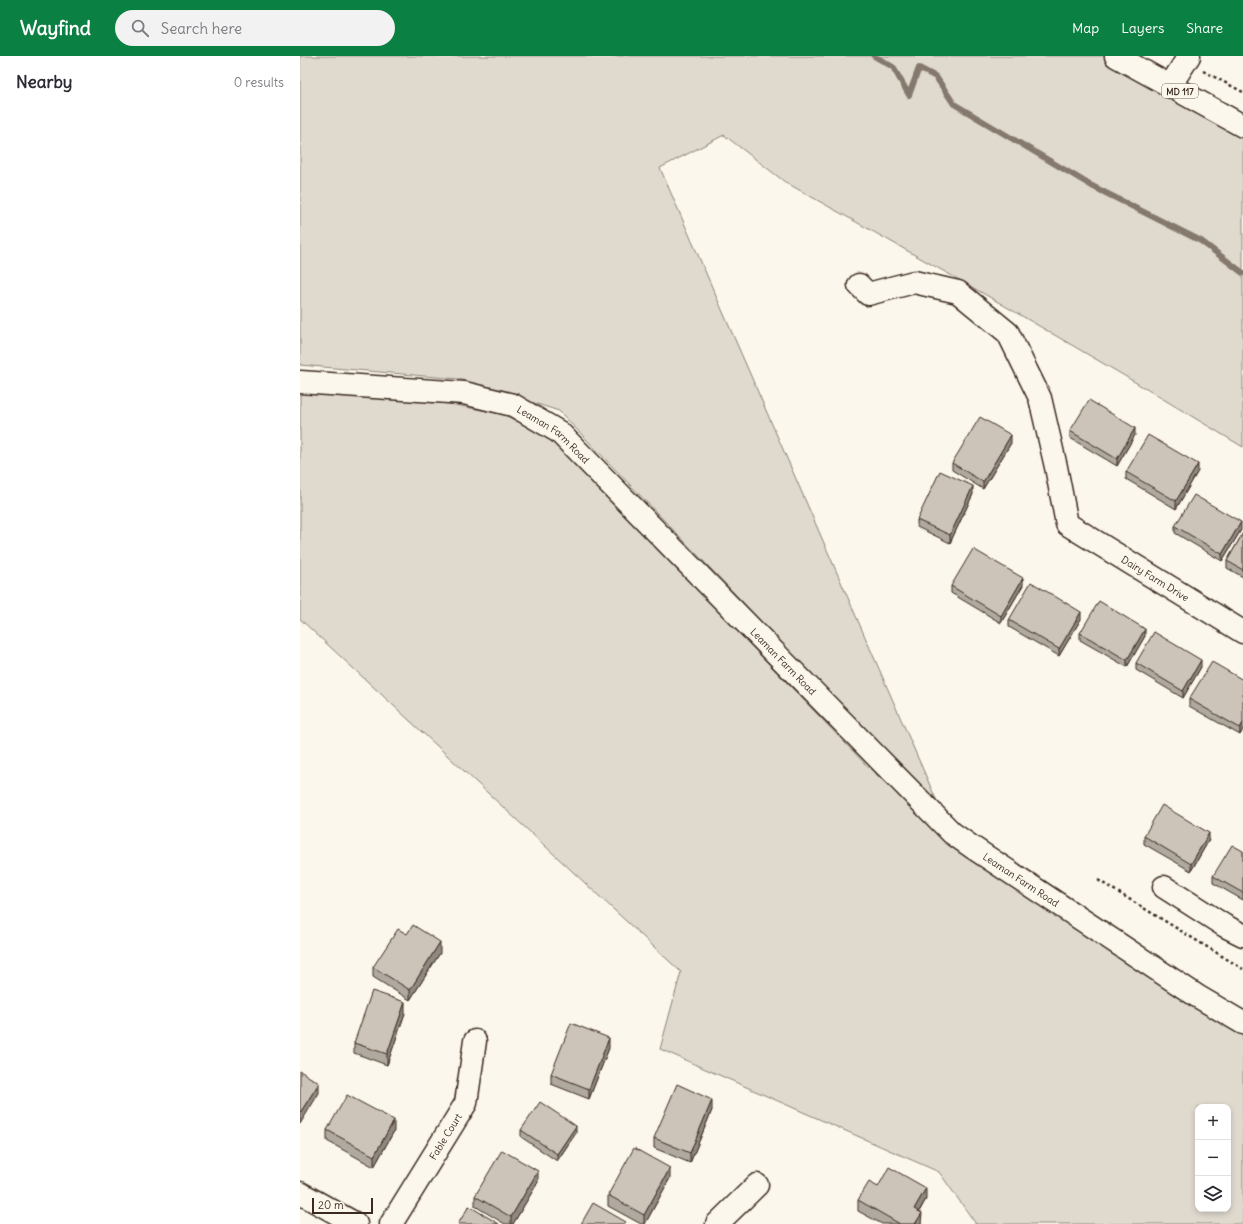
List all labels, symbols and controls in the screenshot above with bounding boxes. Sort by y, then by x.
search box [115,10,395,46]
text: Wayfind [20,16,91,40]
icon: search [129,17,151,39]
text: Search here [161,19,242,38]
text: Map [1072,19,1099,37]
text: Layers [1121,19,1164,37]
text: Share [1186,19,1223,37]
text: Nearby [16,71,72,93]
text: 0 results [234,74,284,91]
road number: MD 117 [1162,84,1198,98]
street label: Leaman Farm Road [515,402,592,466]
street label: Dairy Farm Drive [1119,552,1192,604]
street label: Leaman Farm Road [748,625,819,698]
street label: Leaman Farm Road [981,850,1062,909]
map controls [1195,1104,1231,1212]
button: + [1195,1104,1231,1140]
street label: Fable Court [426,1110,465,1162]
button: − [1195,1140,1231,1176]
button: layers [1195,1176,1231,1212]
scale bar [312,1196,373,1215]
text: 20 m [318,1198,344,1212]

